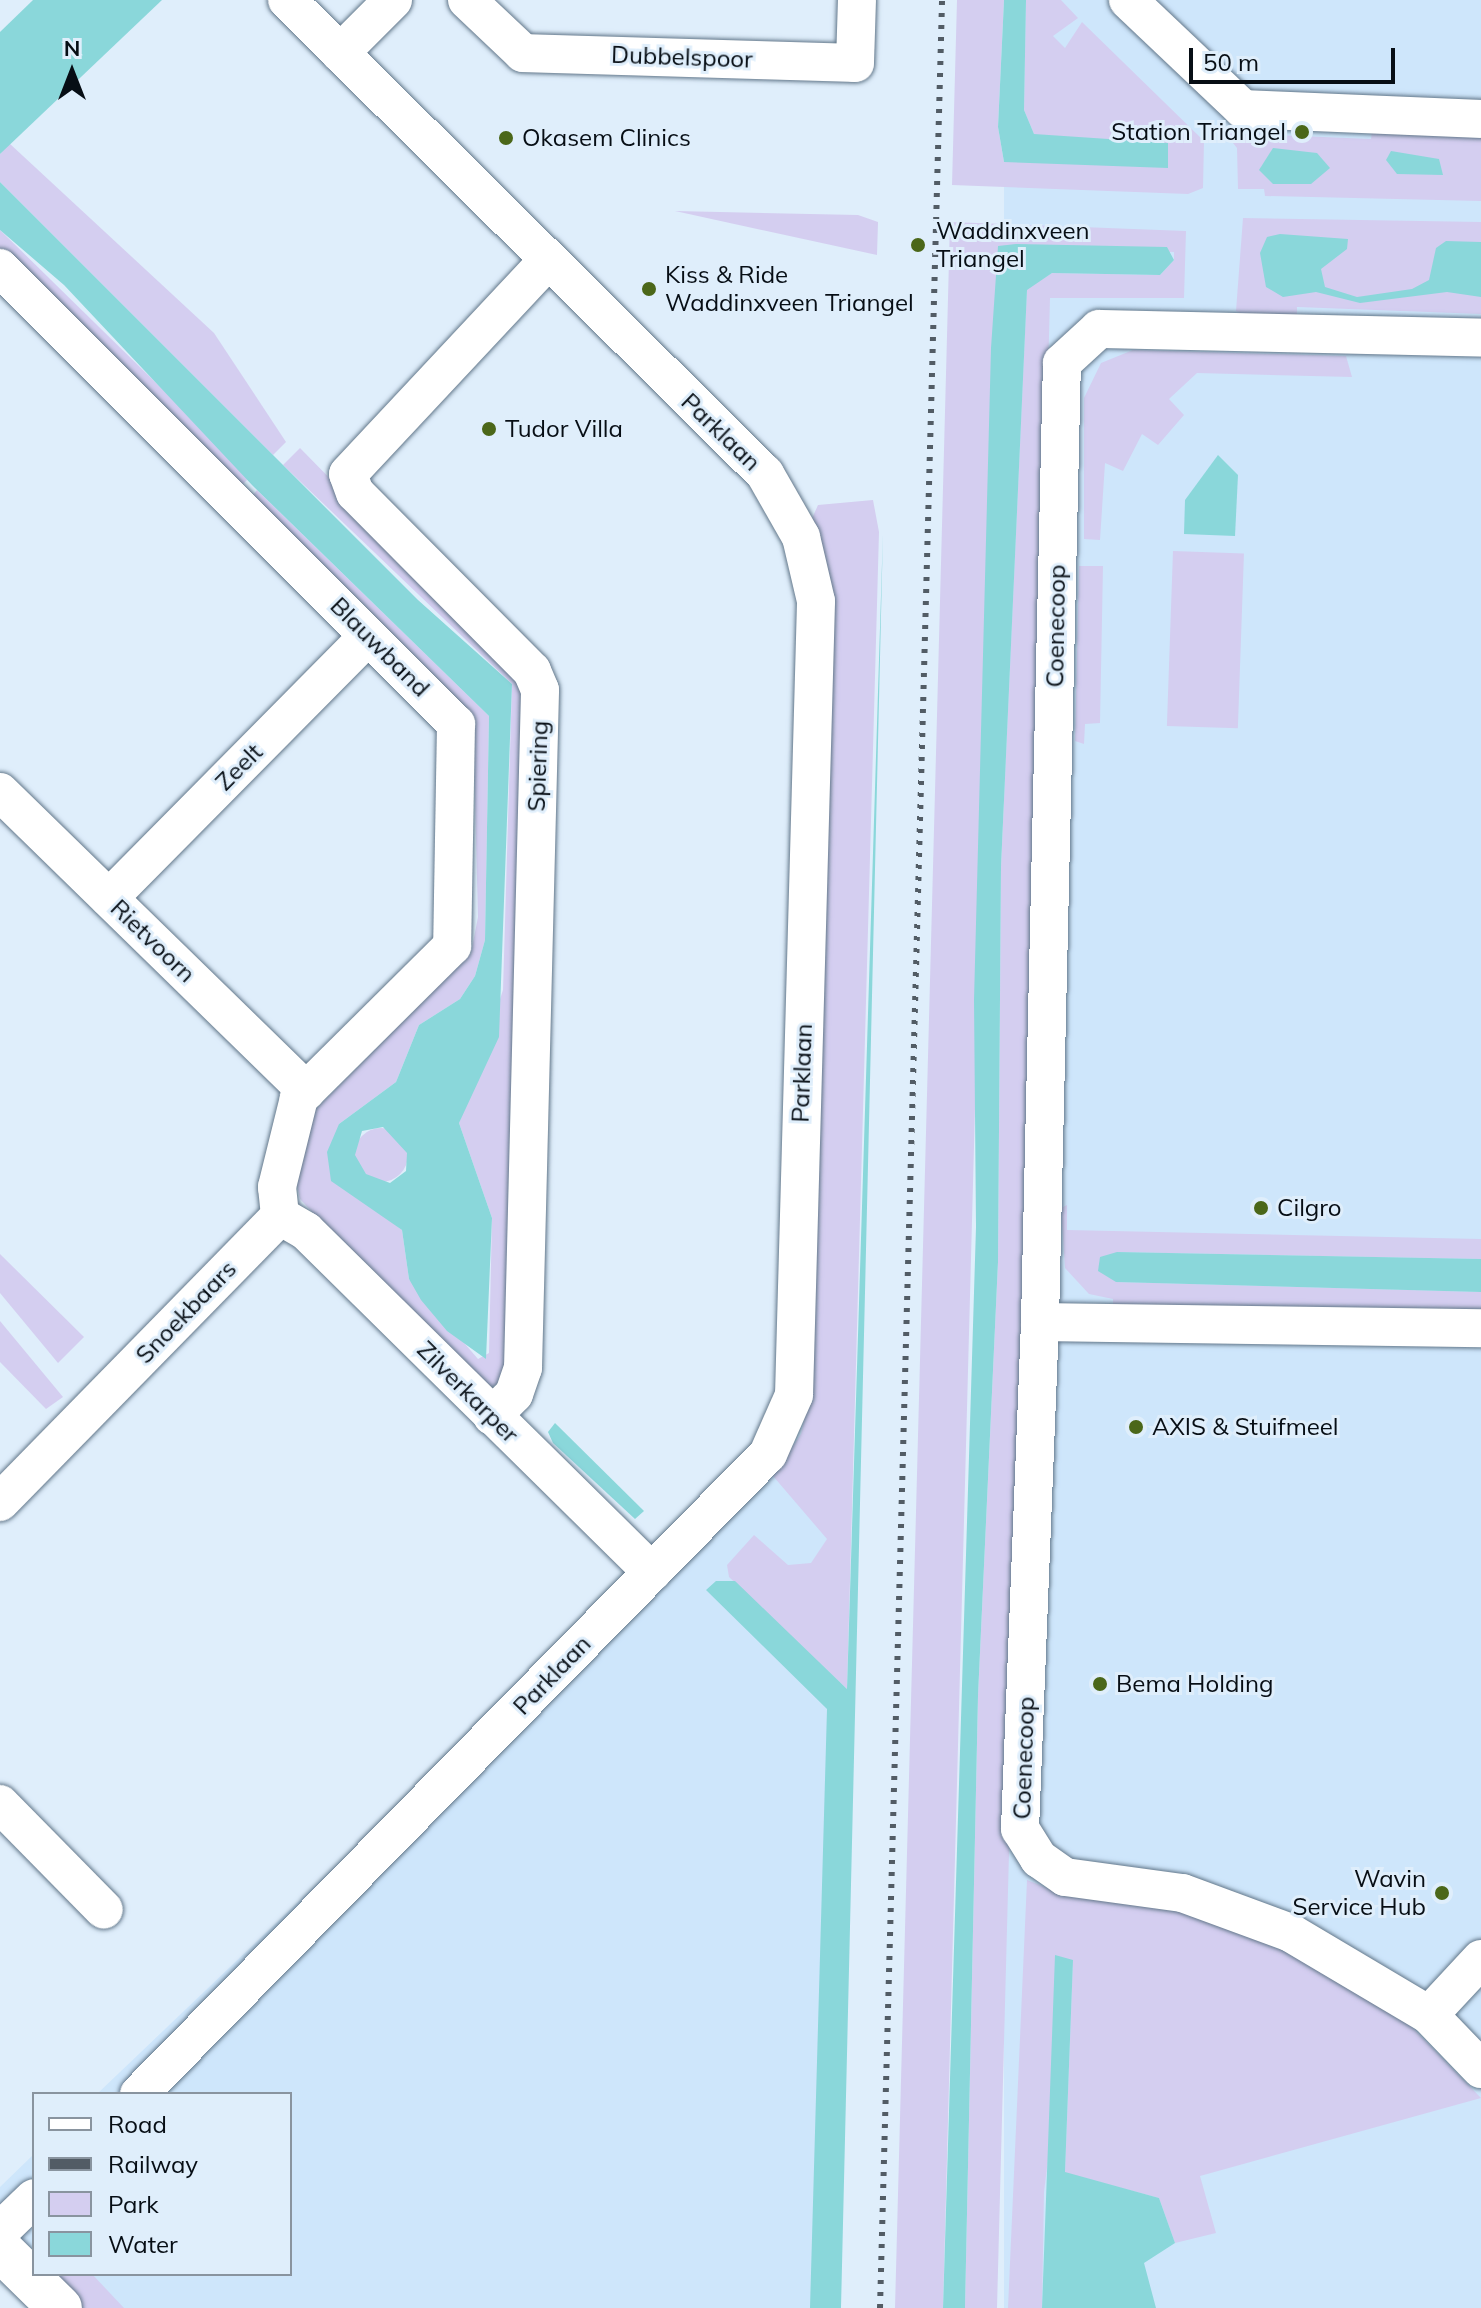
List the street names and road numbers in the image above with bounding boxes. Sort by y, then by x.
street label: Dubbelspoor [611,40,753,74]
street label: Parklaan [675,387,767,477]
street label: Coenecoop [1041,564,1071,688]
street label: Blauwband [324,591,436,703]
street label: Spiering [522,720,554,812]
street label: Zeelt [210,738,268,796]
street label: Rietvoorn [105,894,201,988]
street label: Parklaan [786,1023,818,1123]
street label: Snoekbaars [130,1255,242,1369]
street label: Zilverkarper [411,1335,525,1449]
street label: Parklaan [507,1629,597,1721]
street label: Coenecoop [1007,1696,1041,1820]

